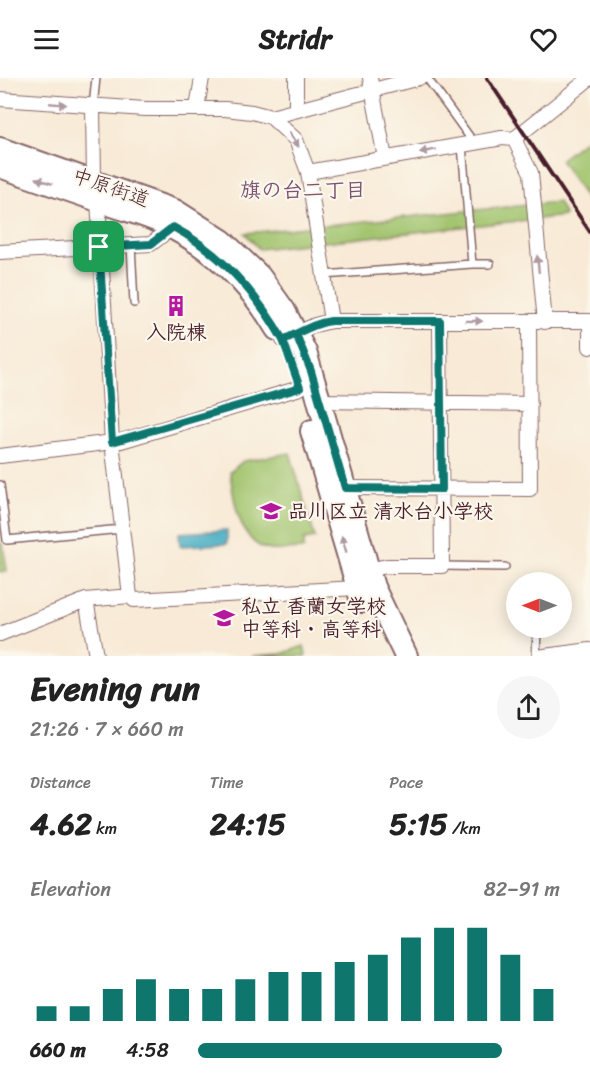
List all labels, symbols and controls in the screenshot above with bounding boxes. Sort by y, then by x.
text: Stridr [259,15,331,63]
icon: menu [30,23,63,56]
icon: heart [527,23,560,56]
one-way arrow [49,99,68,109]
one-way arrow [288,131,300,147]
one-way arrow [418,147,437,156]
street label: 中原街道 [67,158,154,217]
district label: 旗の台二丁目 [240,171,366,209]
one-way arrow [35,176,53,185]
pin [73,221,124,272]
icon: arrive [82,230,115,263]
one-way arrow [534,254,543,273]
building icon: 入院棟 [164,294,188,318]
place label: 入院棟 [146,315,207,350]
one-way arrow [464,316,483,326]
place label: 品川区立 清水台小学校 [288,494,493,529]
school or university icon: 品川区立 清水台小学校 [259,499,283,523]
one-way arrow [339,535,348,553]
north arrow [506,572,572,638]
map controls [506,572,572,638]
place label: 私立 香蘭女学校 中等科・高等科 [241,589,386,647]
school or university icon: 私立 香蘭女学校 中等科・高等科 [212,606,236,630]
text: Evening run [30,660,200,718]
button: share [497,676,560,739]
text: 21:26 · 7 × 660 m [30,712,184,747]
text: Distance [30,768,91,797]
text: Time [210,768,243,797]
text: Pace [389,768,423,797]
text: 4.62 [30,797,92,851]
text: 24:15 [210,797,286,851]
text: 5:15 [389,797,448,851]
text: km [92,814,117,843]
text: /km [448,814,481,843]
text: Elevation [30,872,111,907]
text: 82–91 m [484,872,560,907]
text: 660 m [30,1033,86,1068]
text: 4:58 [126,1033,169,1068]

